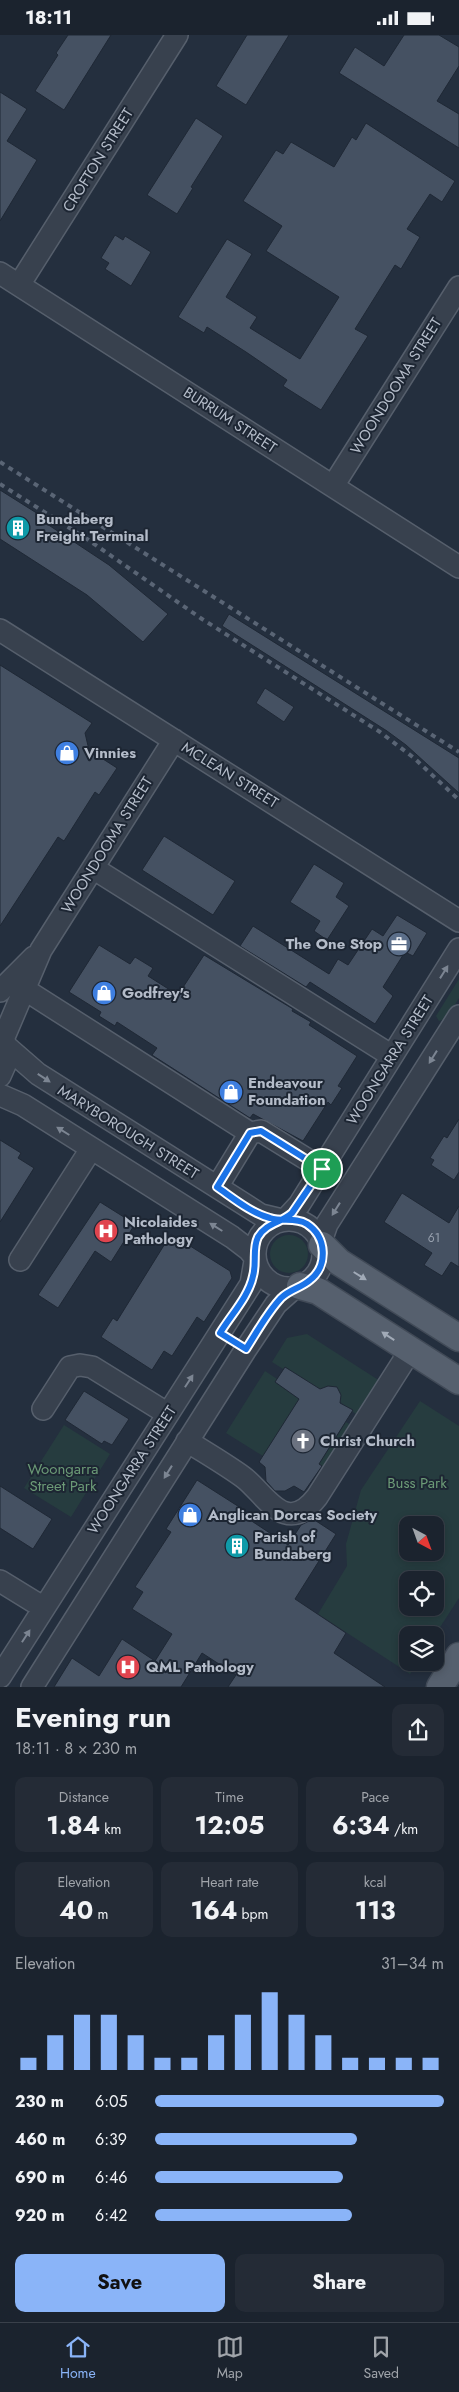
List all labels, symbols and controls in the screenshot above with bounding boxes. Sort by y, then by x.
text: 18:11 [25,4,72,31]
street label: CROFTON STREET [57,104,139,216]
street label: WOONDOOMA STREET [345,313,447,459]
street label: BURRUM STREET [179,381,281,459]
place label: Bundaberg Freight Terminal [36,508,149,547]
building icon: Bundaberg Freight Terminal [5,515,31,541]
street label: MCLEAN STREET [177,736,283,814]
shop icon: Vinnies [54,740,80,766]
place label: Vinnies [83,742,136,764]
street label: WOONDOOMA STREET [56,772,158,918]
office icon: The One Stop [386,931,412,957]
place label: The One Stop [286,933,382,955]
one-way arrow [440,966,449,979]
shop icon: Godfrey's [91,980,117,1006]
place label: Godfrey's [122,982,190,1004]
street label: WOONGARRA STREET [341,991,439,1129]
one-way arrow [428,1050,438,1064]
place label: Endeavour Foundation [248,1072,326,1111]
one-way arrow [38,1074,51,1083]
shop icon: Endeavour Foundation [218,1079,244,1105]
street label: MARYBOROUGH STREET [53,1080,203,1184]
one-way arrow [57,1126,70,1136]
pin [301,1148,343,1190]
icon: arrive [308,1155,336,1183]
one-way arrow [331,1202,341,1215]
place label: Nicolaides Pathology [124,1211,197,1250]
hospital icon: Nicolaides Pathology [93,1218,119,1244]
one-way arrow [209,1222,223,1231]
house number: 61 [428,1229,440,1247]
one-way arrow [353,1271,366,1280]
one-way arrow [382,1331,395,1341]
one-way arrow [184,1374,194,1387]
street label: WOONGARRA STREET [82,1401,182,1539]
church icon: Christ Church [290,1428,316,1454]
place label: Christ Church [320,1430,415,1452]
park label: Woongarra Street Park [27,1458,99,1497]
one-way arrow [163,1465,173,1478]
park label: Buss Park [387,1472,447,1494]
shop icon: Anglican Dorcas Society [177,1502,203,1528]
place label: Anglican Dorcas Society [207,1504,377,1526]
north arrow [399,1516,444,1561]
map controls [399,1516,444,1671]
place label: Parish of Bundaberg [254,1526,332,1565]
building icon: Parish of Bundaberg [224,1533,250,1559]
button: locate [399,1571,444,1616]
button: layers [399,1626,444,1671]
one-way arrow [22,1629,31,1642]
hospital icon: QML Pathology [115,1654,141,1680]
place label: QML Pathology [146,1656,254,1678]
text: Evening run [15,1697,171,1738]
button: share [392,1704,444,1756]
text: 18:11 · 8 × 230 m [15,1737,137,1760]
text: Distance [59,1787,109,1807]
text: Time [215,1787,244,1807]
text: Pace [361,1787,389,1807]
text: 1.84 [46,1807,100,1843]
text: 12:05 [195,1807,264,1843]
text: 6:34 [332,1807,390,1843]
text: km [100,1819,121,1839]
text: /km [390,1819,418,1839]
text: Elevation [57,1872,110,1892]
text: Heart rate [200,1872,259,1892]
text: kcal [364,1872,386,1892]
text: 40 [59,1892,93,1928]
text: 164 [190,1892,237,1928]
text: 113 [355,1892,396,1928]
text: m [93,1904,108,1924]
text: bpm [237,1904,268,1924]
text: Elevation [15,1952,75,1975]
text: 31–34 m [381,1952,444,1975]
text: 230 m [15,2090,64,2113]
text: 6:05 [95,2090,128,2113]
text: 460 m [15,2128,65,2151]
text: 6:39 [95,2128,127,2151]
text: 690 m [15,2166,65,2189]
text: 6:46 [95,2166,128,2189]
text: 920 m [15,2204,65,2227]
text: 6:42 [95,2204,127,2227]
button: Save [15,2254,225,2312]
button: Share [235,2254,444,2312]
tab: Home [60,2333,96,2383]
tab: Map [216,2333,244,2383]
tab: Saved [364,2333,399,2383]

